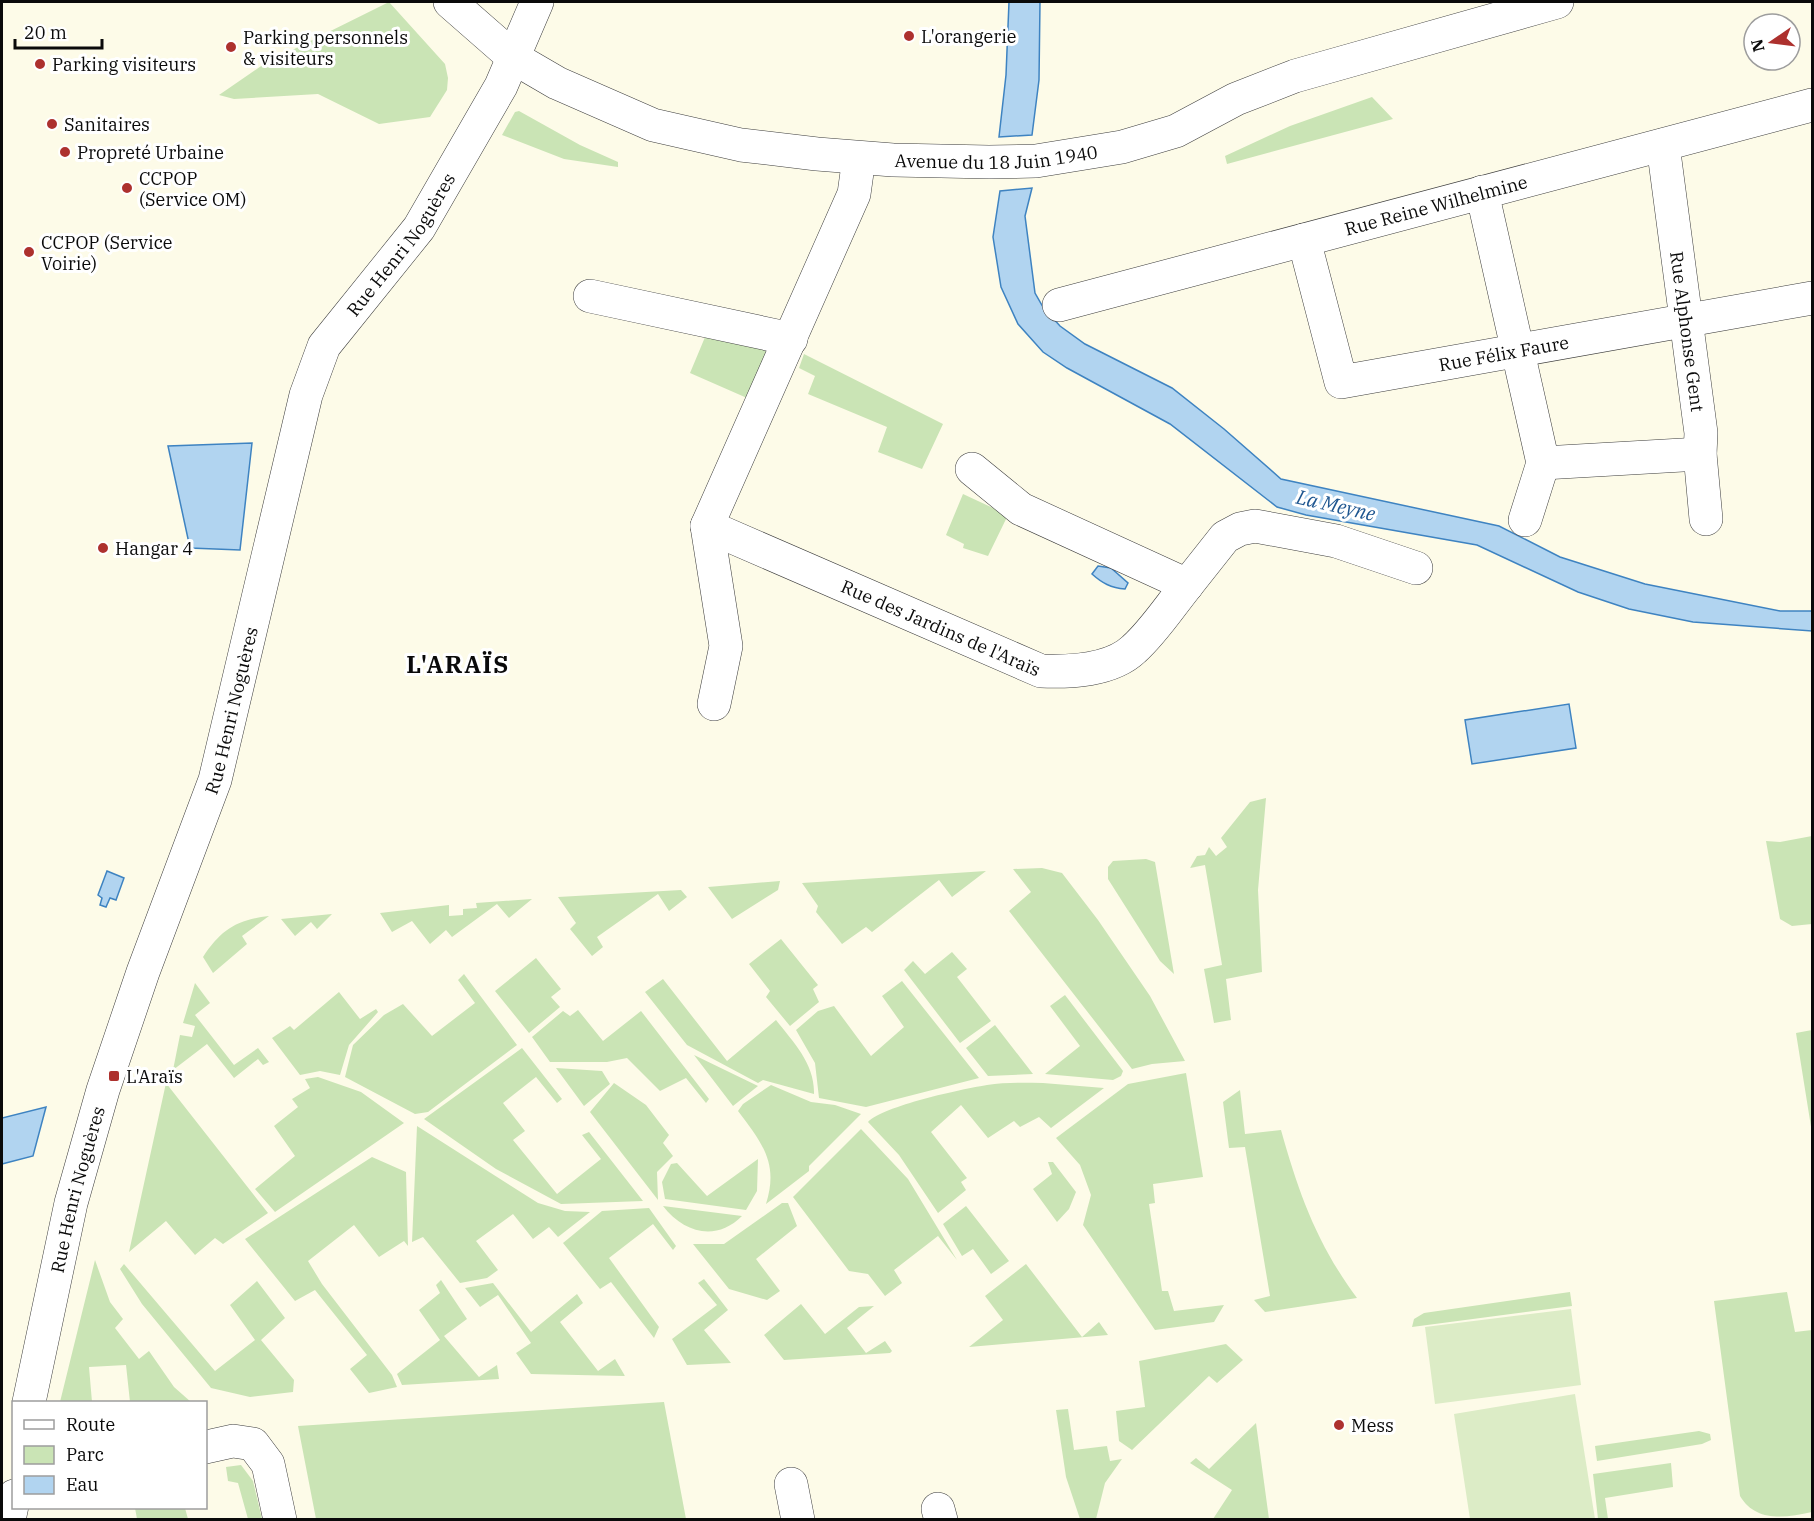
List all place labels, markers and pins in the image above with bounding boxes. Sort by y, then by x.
place label: L'orangerie [921,25,1017,48]
place label: Parking personnels & visiteurs [243,26,408,70]
marker: L'orangerie [902,29,916,43]
marker: Parking personnels & visiteurs [224,40,238,54]
place label: Parking visiteurs [52,53,196,76]
marker: Parking visiteurs [33,57,47,71]
place label: Sanitaires [64,113,150,136]
marker: Sanitaires [45,117,59,131]
place label: Propreté Urbaine [77,141,224,164]
marker: Propreté Urbaine [58,145,72,159]
place label: CCPOP (Service OM) [139,167,246,211]
marker: CCPOP (Service OM) [120,181,134,195]
place label: CCPOP (Service Voirie) [41,231,172,275]
marker: CCPOP (Service Voirie) [22,245,36,259]
place label: Hangar 4 [115,537,193,560]
marker: Hangar 4 [96,541,110,555]
place label: L'Araïs [126,1065,183,1088]
marker: L'Araïs [107,1069,121,1083]
place label: Mess [1351,1414,1394,1437]
marker: Mess [1332,1418,1346,1432]

